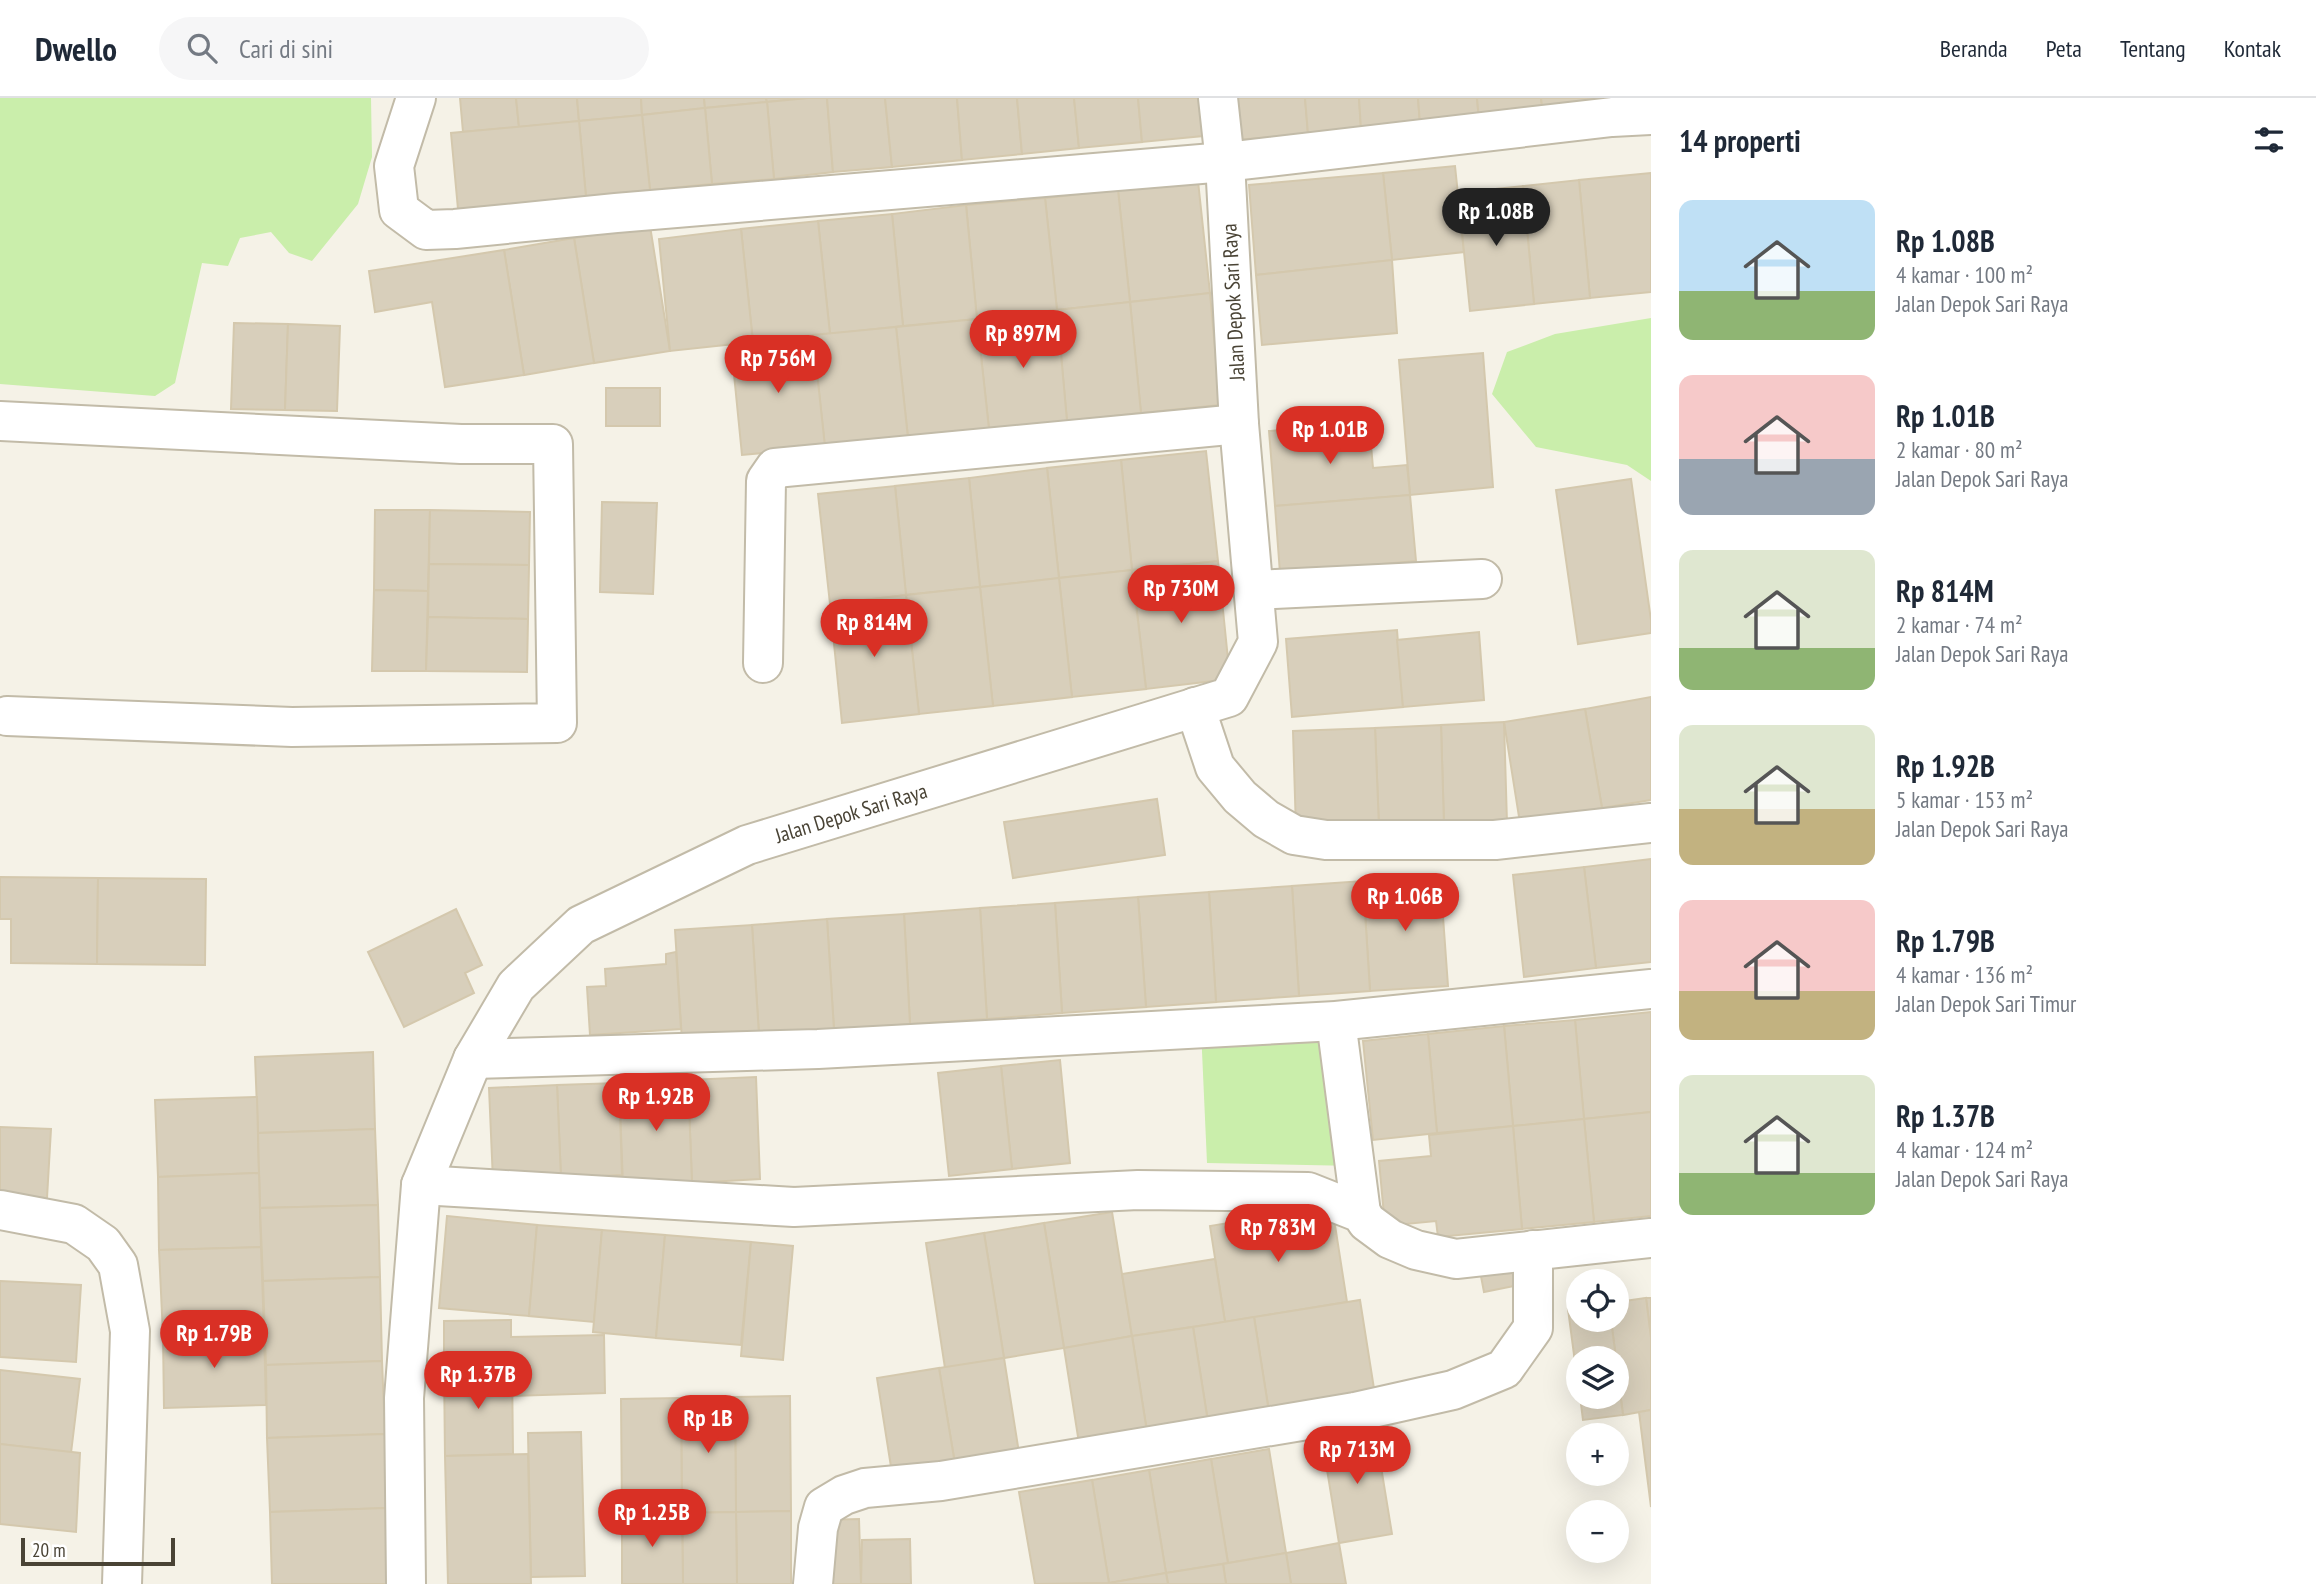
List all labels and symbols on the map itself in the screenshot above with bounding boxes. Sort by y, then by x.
pin: Rp 1.08B [1424,188,1568,248]
street label: Jalan Depok Sari Raya [1215,223,1251,382]
pin: Rp 897M [958,310,1088,370]
pin: Rp 756M [713,336,843,395]
pin: Rp 1.01B [1258,406,1402,466]
pin: Rp 730M [1116,566,1246,625]
pin: Rp 814M [809,600,939,659]
street label: Jalan Depok Sari Raya [771,777,930,849]
pin: Rp 1.06B [1333,874,1477,933]
pin: Rp 1.92B [584,1074,728,1133]
pin: Rp 783M [1213,1204,1343,1264]
pin: Rp 1.79B [142,1310,286,1370]
pin: Rp 1.37B [406,1352,550,1411]
pin: Rp 1B [659,1396,757,1455]
pin: Rp 713M [1292,1426,1422,1486]
pin: Rp 1.25B [580,1490,724,1549]
scale bar [21,1535,175,1567]

